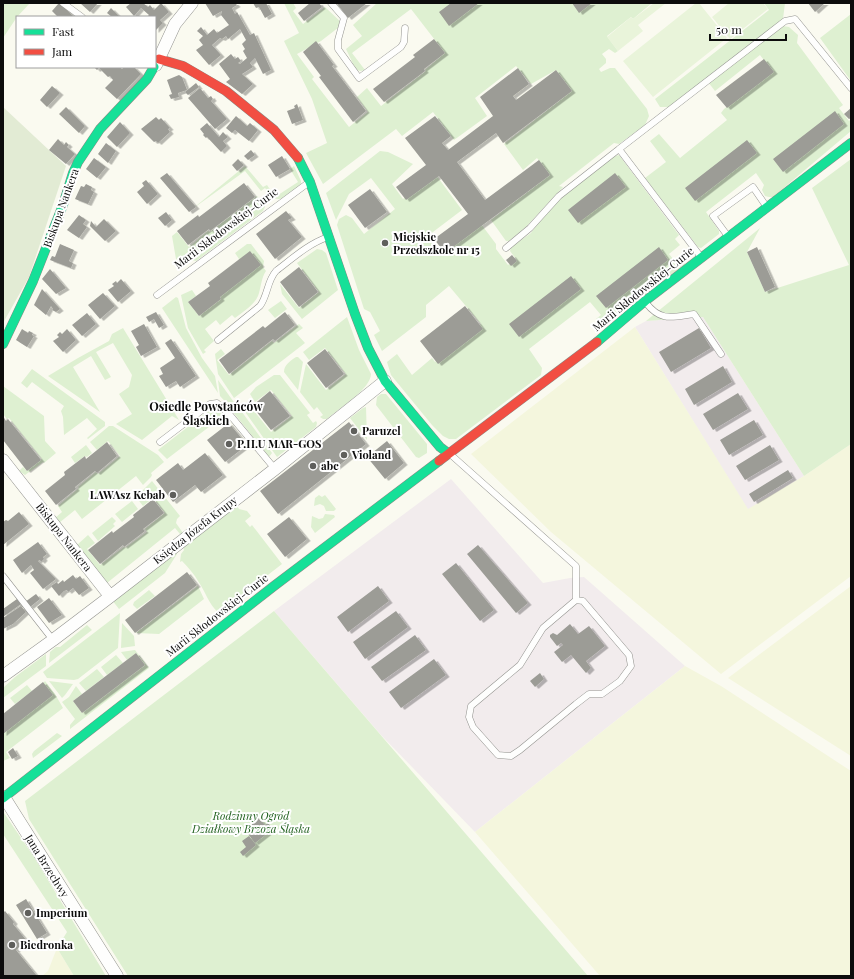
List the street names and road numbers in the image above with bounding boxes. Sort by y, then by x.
street label: Biskupa Nankera [39,166,82,249]
street label: Marii Skłodowskiej-Curie [171,183,281,272]
street label: Marii Skłodowskiej-Curie [589,243,697,334]
street label: Księdza Józefa Krupy [150,492,240,567]
street label: Biskupa Nankera [33,499,96,574]
street label: Marii Skłodowskiej-Curie [162,570,271,659]
street label: Jana Brzechwy [22,831,73,900]

